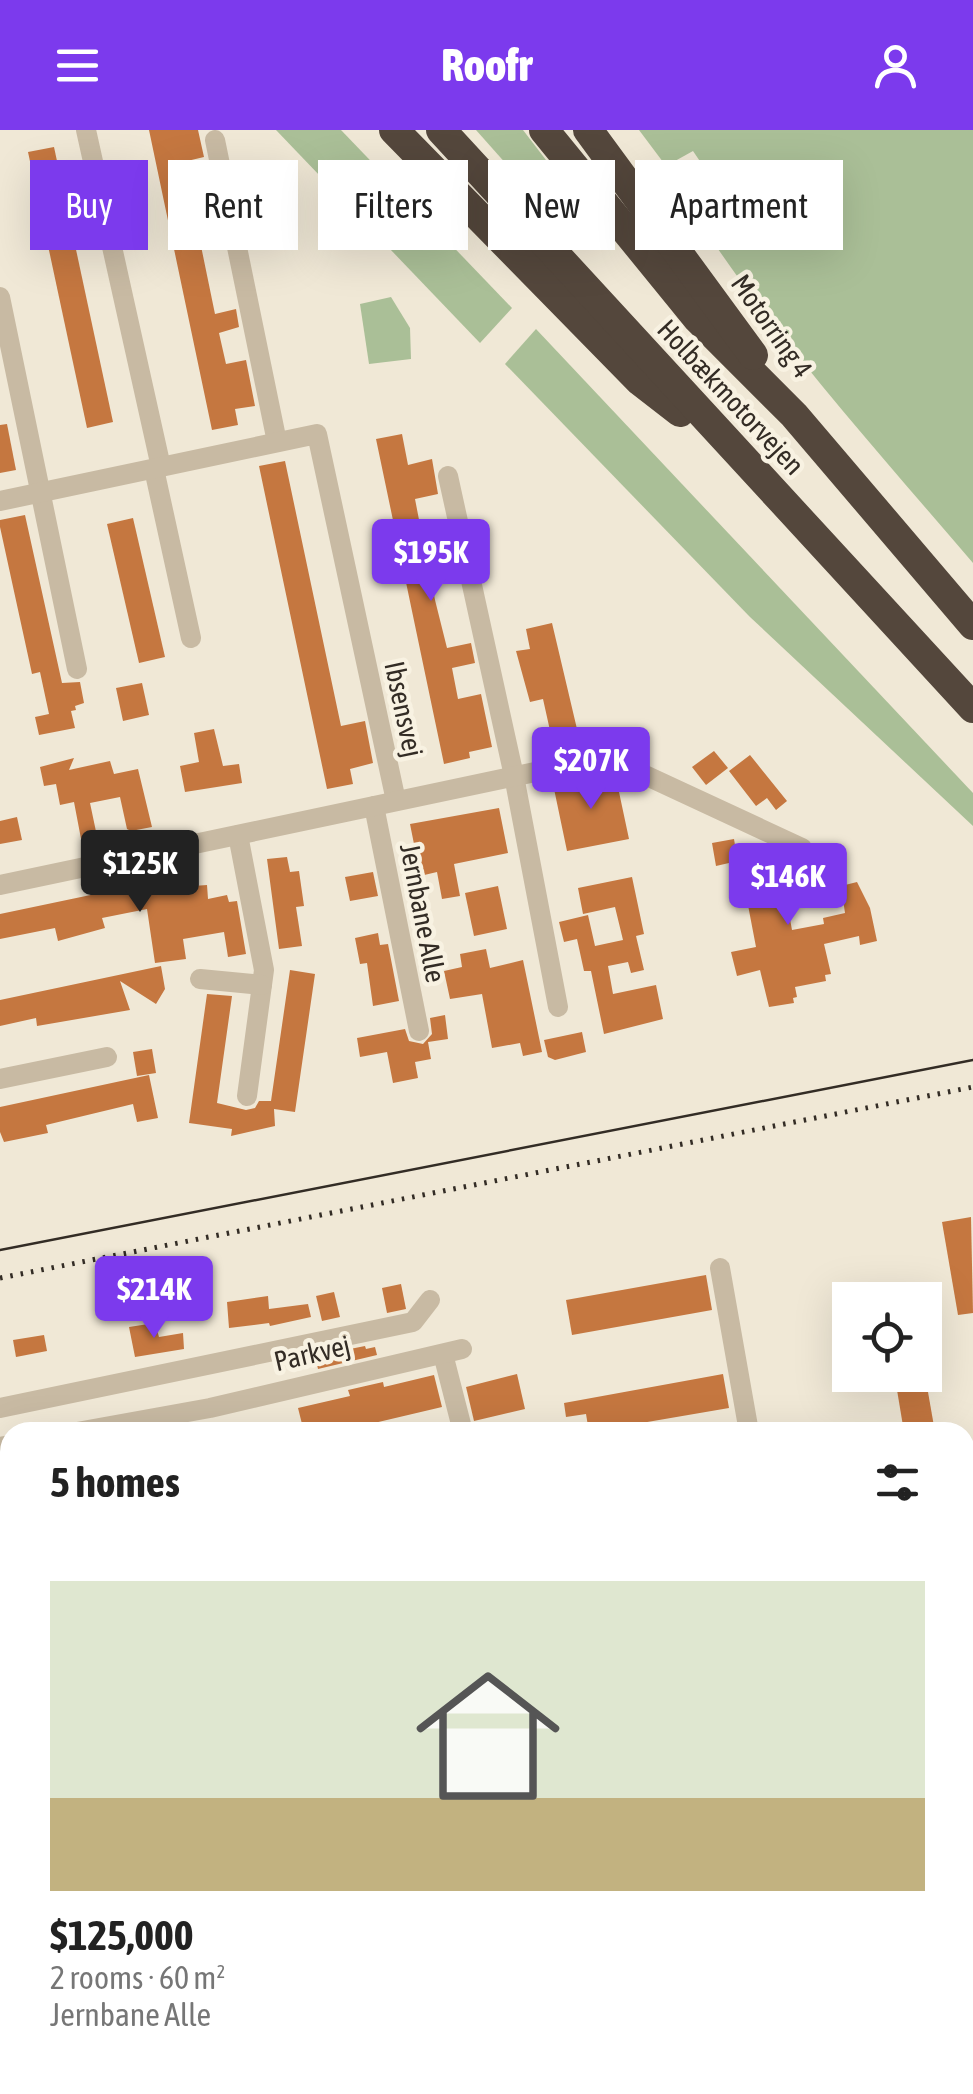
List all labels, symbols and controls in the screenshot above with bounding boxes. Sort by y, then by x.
icon: menu [50,38,105,93]
icon: person [868,38,923,93]
text: Roofr [441,39,532,91]
chip: Buy [30,160,148,250]
chip: Rent [168,160,298,250]
chip: Filters [318,160,468,250]
chip: New [488,160,615,250]
chip: Apartment [635,160,843,250]
street label: Motorring 4 [725,268,819,384]
street label: Holbækmotorvejen [651,313,811,481]
pin: $195K [361,519,501,604]
text: $195K [394,533,468,570]
street label: Ibsensvej [378,658,430,760]
pin: $207K [521,727,661,812]
text: $207K [554,741,628,778]
pin: $125K [70,830,210,915]
street label: Jernbane Alle [394,841,452,985]
pin: $146K [718,843,858,928]
text: $125K [103,844,177,881]
text: $146K [751,857,825,894]
pin: $214K [84,1256,224,1341]
text: $214K [117,1270,191,1307]
map controls [832,1282,942,1392]
button: locate [832,1282,942,1392]
street label: Parkvej [271,1329,353,1377]
icon: filters [870,1455,925,1510]
text: 5 homes [50,1458,180,1506]
icon: home [398,1646,578,1826]
text: $125,000 [50,1911,194,1959]
text: 2 rooms · 60 m² [50,1959,225,1996]
text: Jernbane Alle [50,1996,211,2033]

